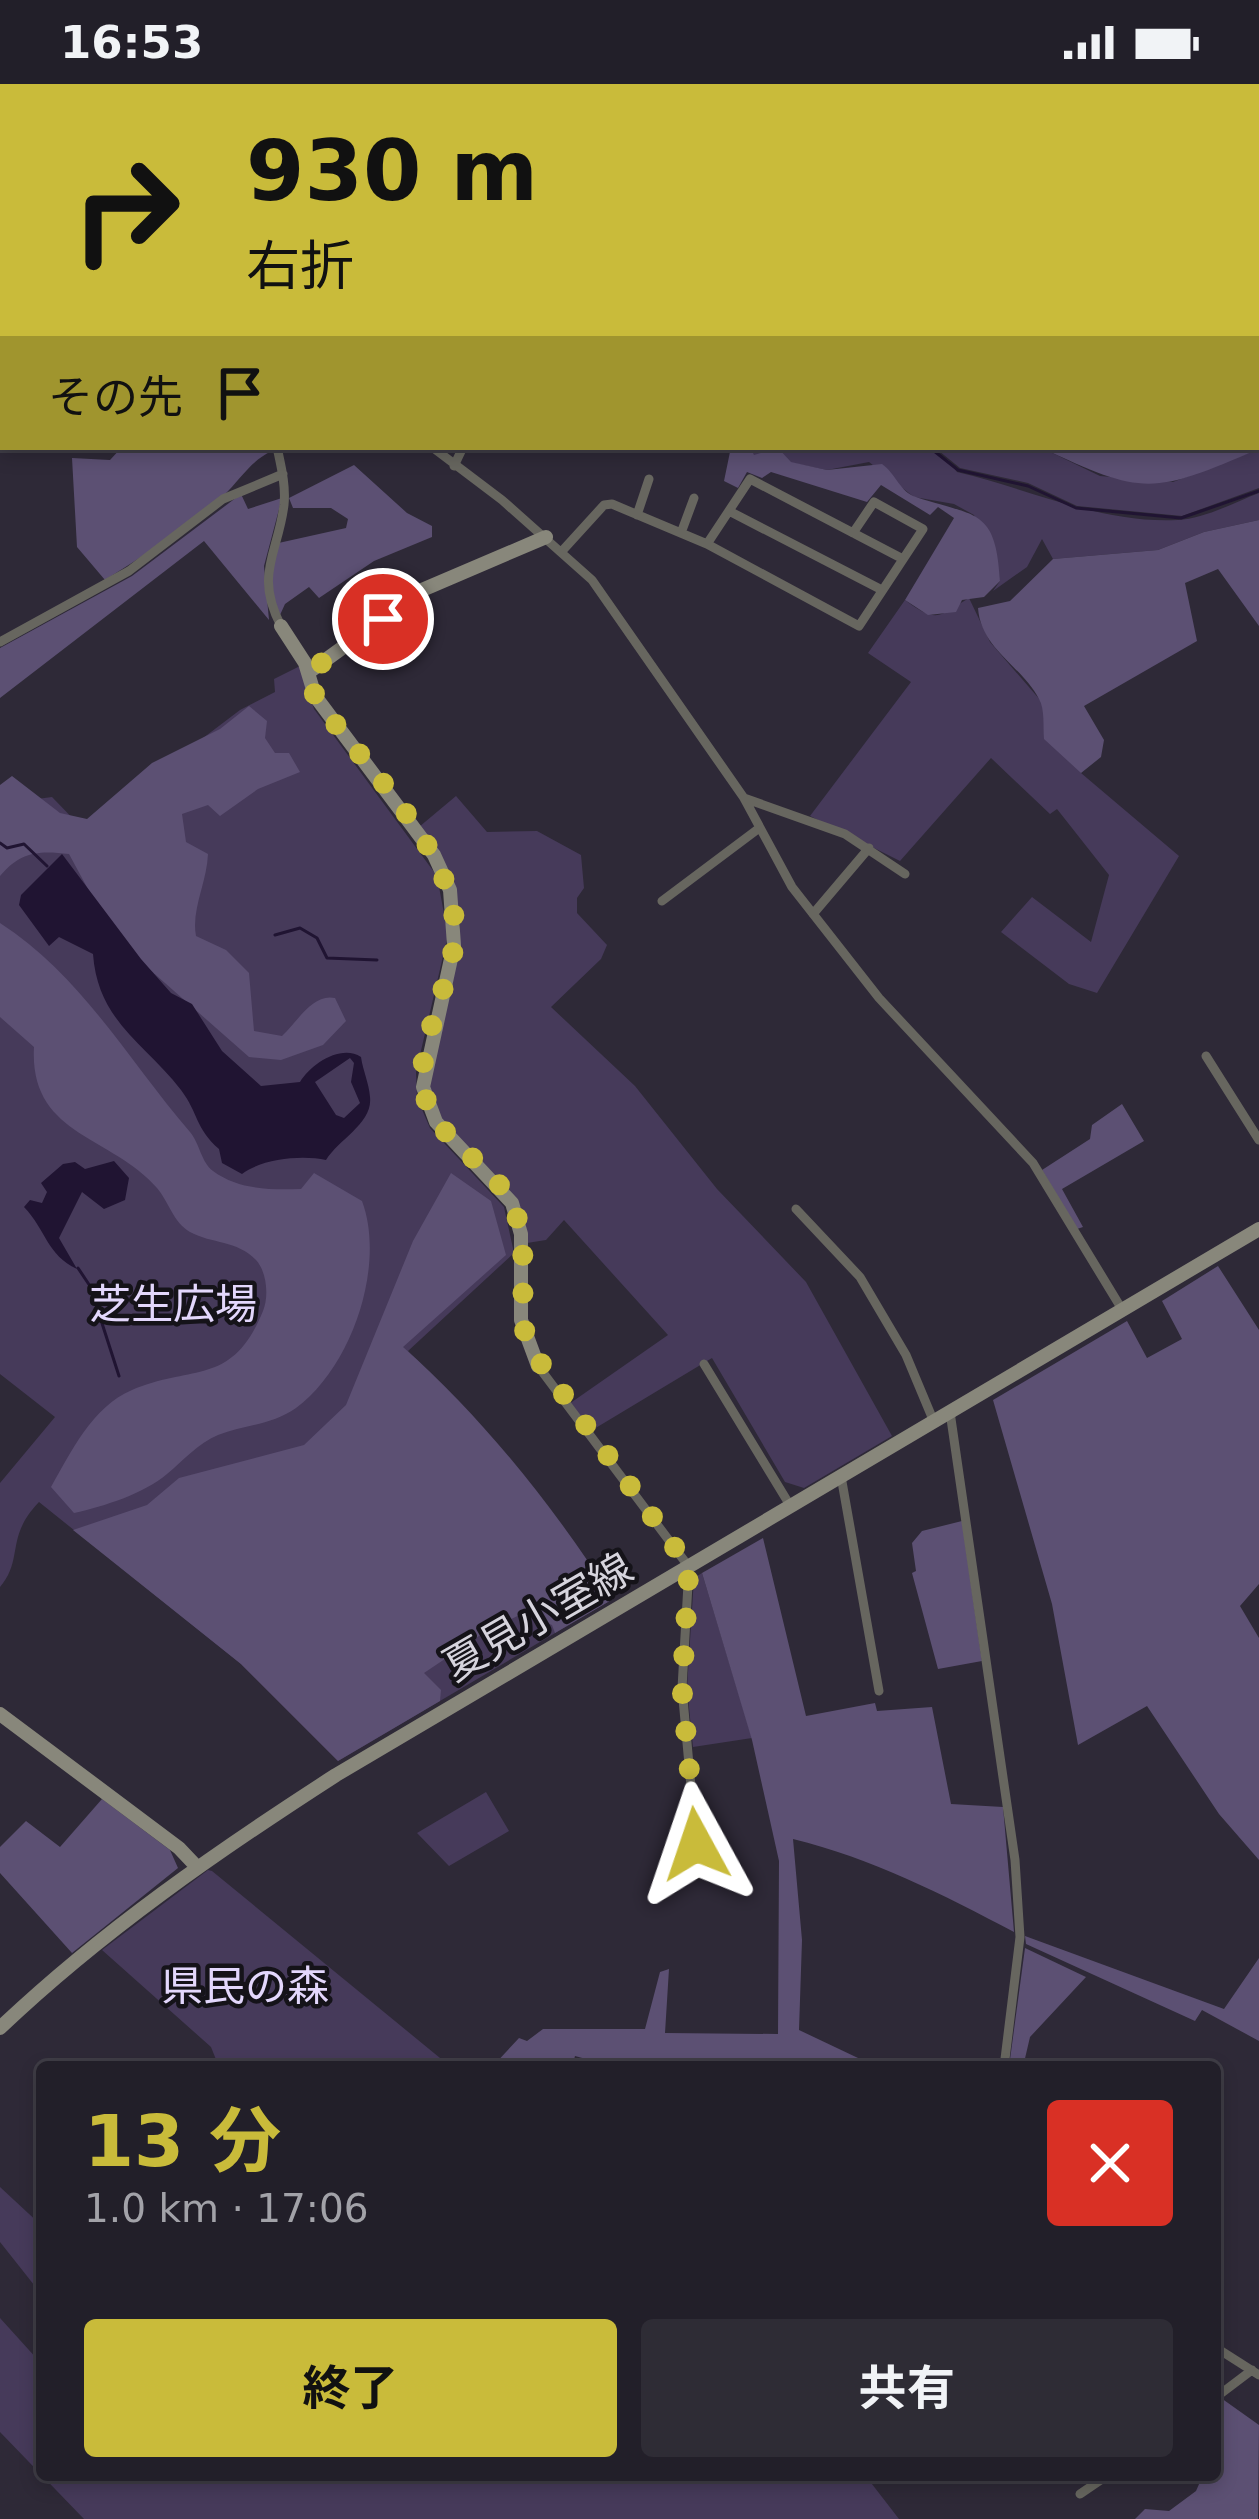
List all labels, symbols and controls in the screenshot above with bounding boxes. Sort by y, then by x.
text: 16:53 [60,16,203,69]
text: 930 m [246,122,538,220]
icon: right [48,132,204,288]
text: 右折 [246,235,354,298]
icon: arrive [207,360,273,426]
text: その先 [48,371,183,424]
pin [332,568,434,670]
icon: arrive [350,586,416,652]
park label: 芝生広場 [89,1280,257,1329]
street label: 夏見小室線 [435,1543,641,1691]
position arrow [633,1781,759,1907]
park label: 県民の森 [161,1962,329,2011]
text: 13 分 [84,2099,281,2183]
button: close [1047,2100,1173,2226]
text: 1.0 km · 17:06 [84,2186,369,2231]
button: 終了 [84,2319,617,2457]
button: 共有 [641,2319,1173,2457]

